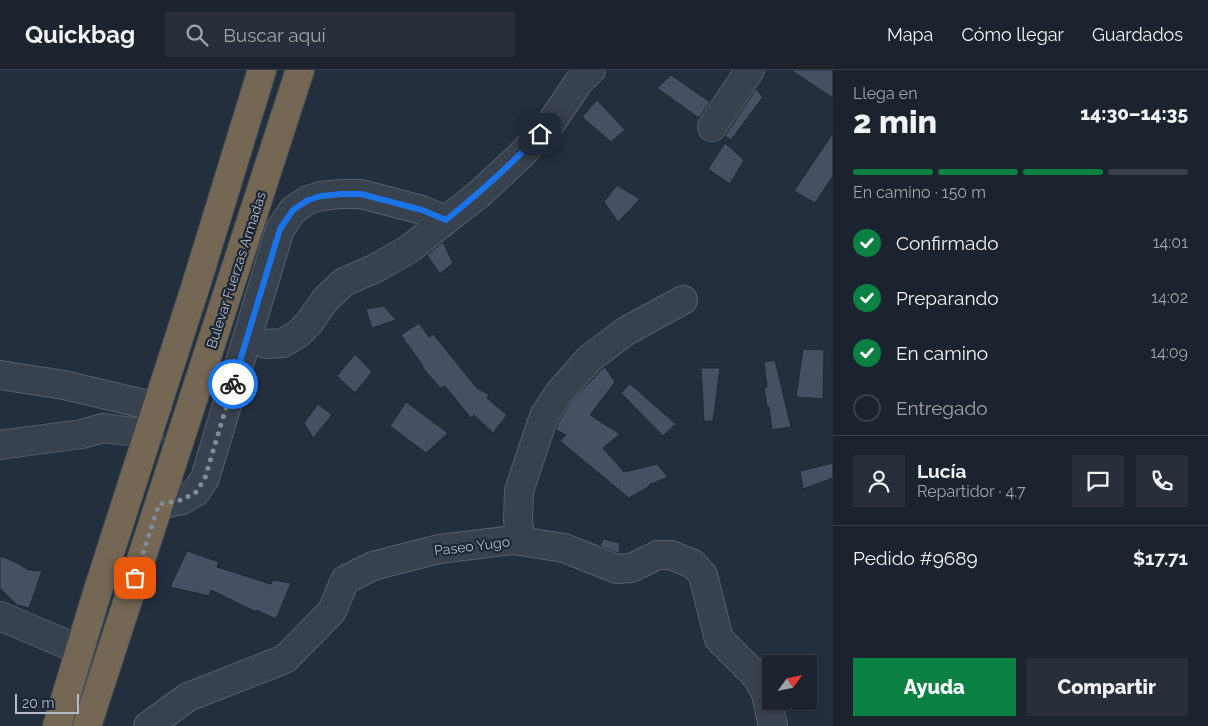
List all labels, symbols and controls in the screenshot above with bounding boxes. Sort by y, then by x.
search box [165,12,515,57]
text: Quickbag [25,20,135,49]
icon: search [183,21,211,49]
text: Buscar aquí [223,24,326,46]
text: Mapa [887,24,933,45]
text: Cómo llegar [961,24,1064,45]
text: Guardados [1092,24,1183,45]
text: Llega en [853,84,917,103]
text: 14:30–14:35 [1080,102,1188,124]
text: 2 min [853,103,937,140]
pin [519,113,561,155]
icon: home [526,120,554,148]
text: En camino · 150 m [853,183,986,202]
street label: Bulevar Fuerzas Armadas [203,189,269,351]
icon: check [853,229,881,257]
text: Confirmado [896,232,999,254]
text: 14:01 [1153,233,1188,252]
icon: check [853,284,881,312]
text: Preparando [896,287,999,309]
text: 14:02 [1151,288,1188,307]
icon: check [853,339,881,367]
text: En camino [896,342,988,364]
text: 14:09 [1150,343,1188,362]
courier [208,359,258,409]
icon: bike [219,370,247,398]
text: Entregado [896,397,988,419]
button: person [853,455,905,507]
button: chat [1072,455,1124,507]
button: phone [1136,455,1188,507]
text: Lucía [917,460,966,482]
text: Repartidor · 4.7 [917,482,1025,501]
street label: Paseo Yugo [433,533,511,559]
text: Pedido #9689 [853,547,978,569]
text: $17.71 [1133,547,1188,569]
pin [114,557,156,599]
icon: bag [121,564,149,592]
north arrow [762,655,818,710]
map controls [762,655,817,710]
button: Ayuda [853,658,1016,716]
button: Compartir [1026,658,1188,716]
scale bar [15,691,79,714]
text: 20 m [22,695,54,711]

